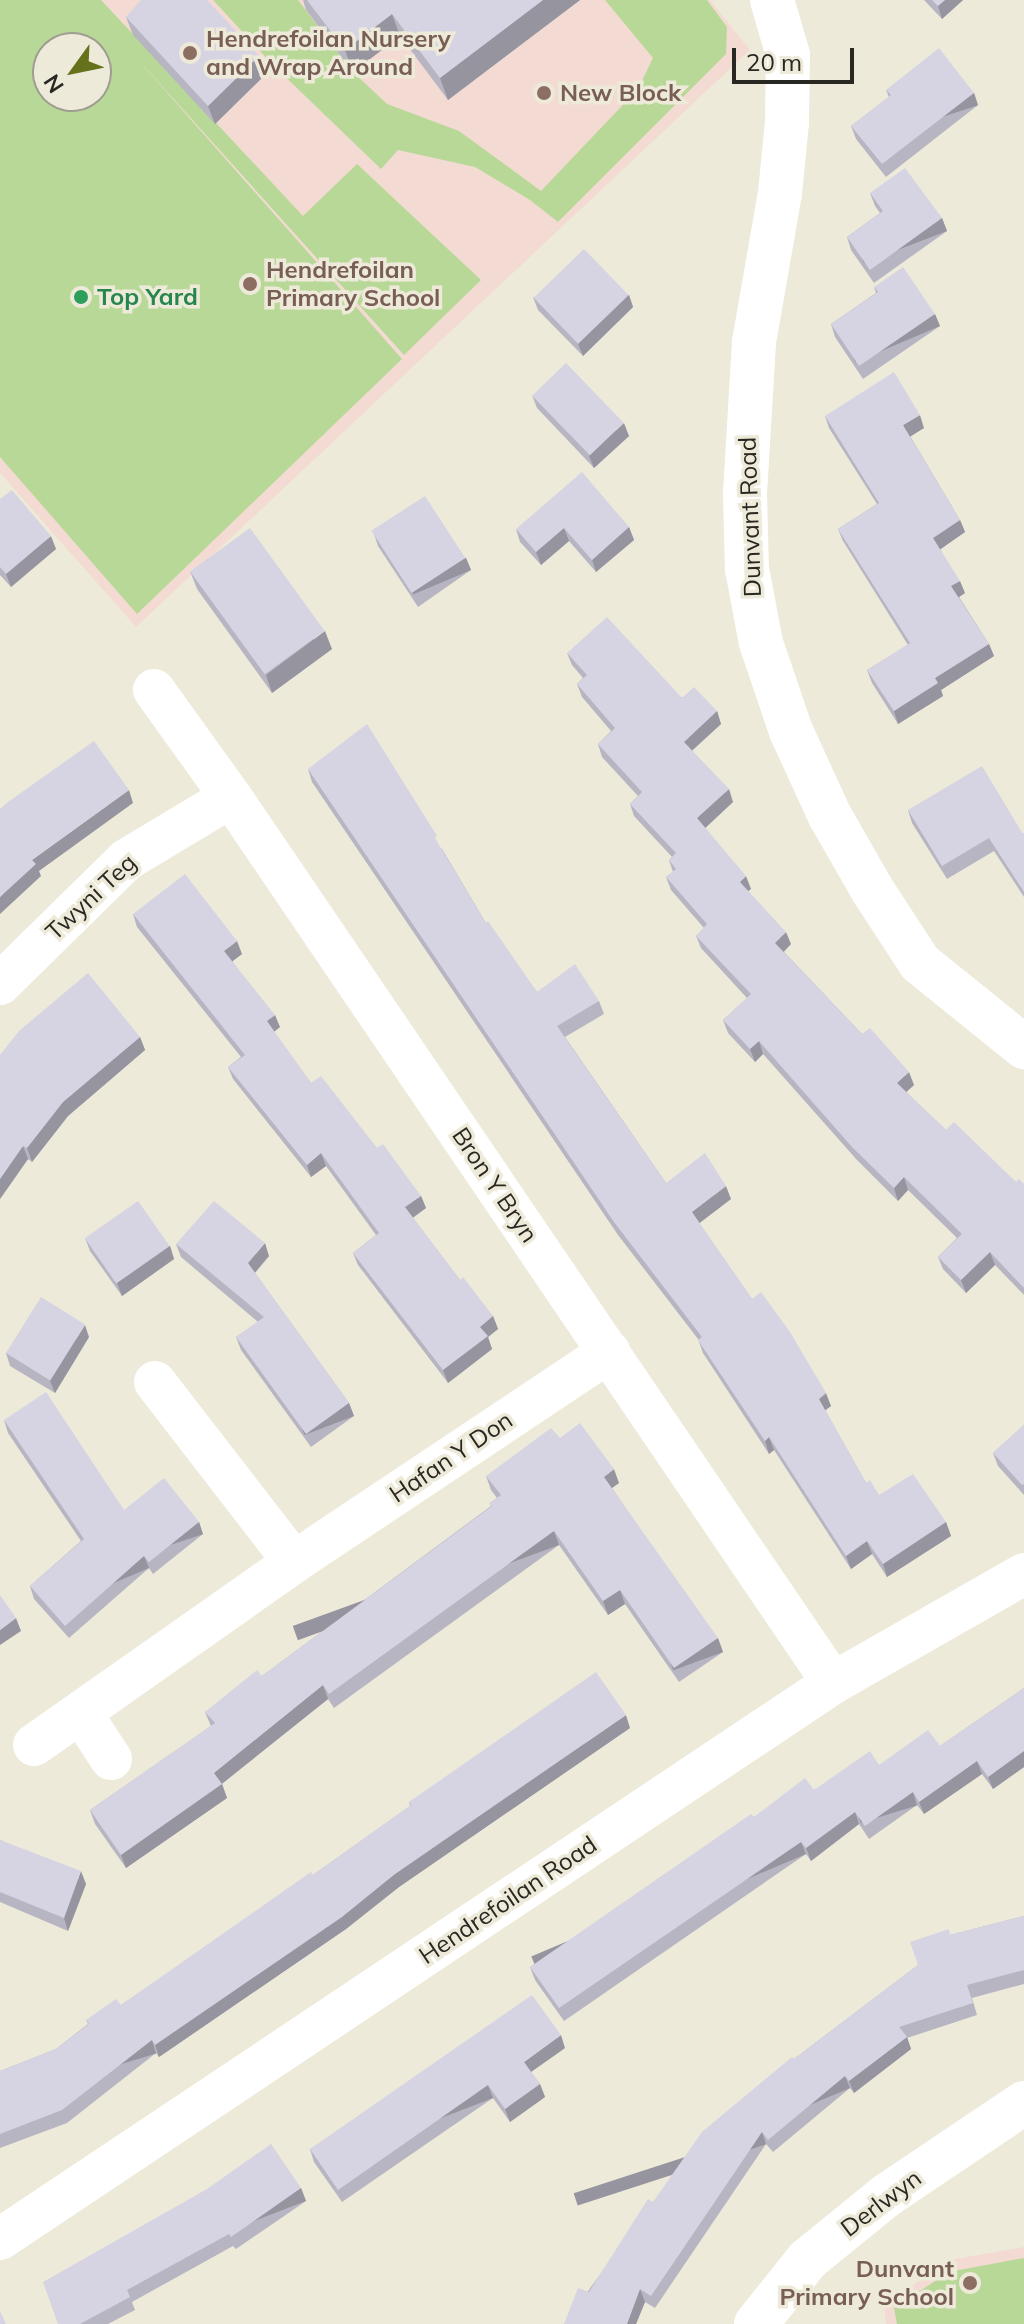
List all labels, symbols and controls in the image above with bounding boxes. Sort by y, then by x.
place label: Hendrefoilan Nursery and Wrap Around [206,25,451,81]
north arrow [32,32,112,112]
scale bar [736,32,858,82]
marker: Hendrefoilan Nursery and Wrap Around [181,44,199,62]
text: 20 m [746,47,802,77]
text: N [37,69,70,99]
place label: New Block [560,79,681,107]
marker: New Block [535,84,553,102]
place label: Hendrefoilan Primary School [266,256,440,312]
marker: Hendrefoilan Primary School [241,275,259,293]
place label: Top Yard [97,283,198,311]
marker: Top Yard [72,288,90,306]
street label: Dunvant Road [733,436,767,598]
street label: Twyni Teg [40,848,142,946]
street label: Bron Y Bryn [446,1122,544,1248]
street label: Hafan Y Don [384,1405,518,1509]
street label: Hendrefoilan Road [414,1830,602,1970]
street label: Derlwyn [835,2163,927,2243]
place label: Dunvant Primary School [780,2255,954,2311]
marker: Dunvant Primary School [961,2274,979,2292]

